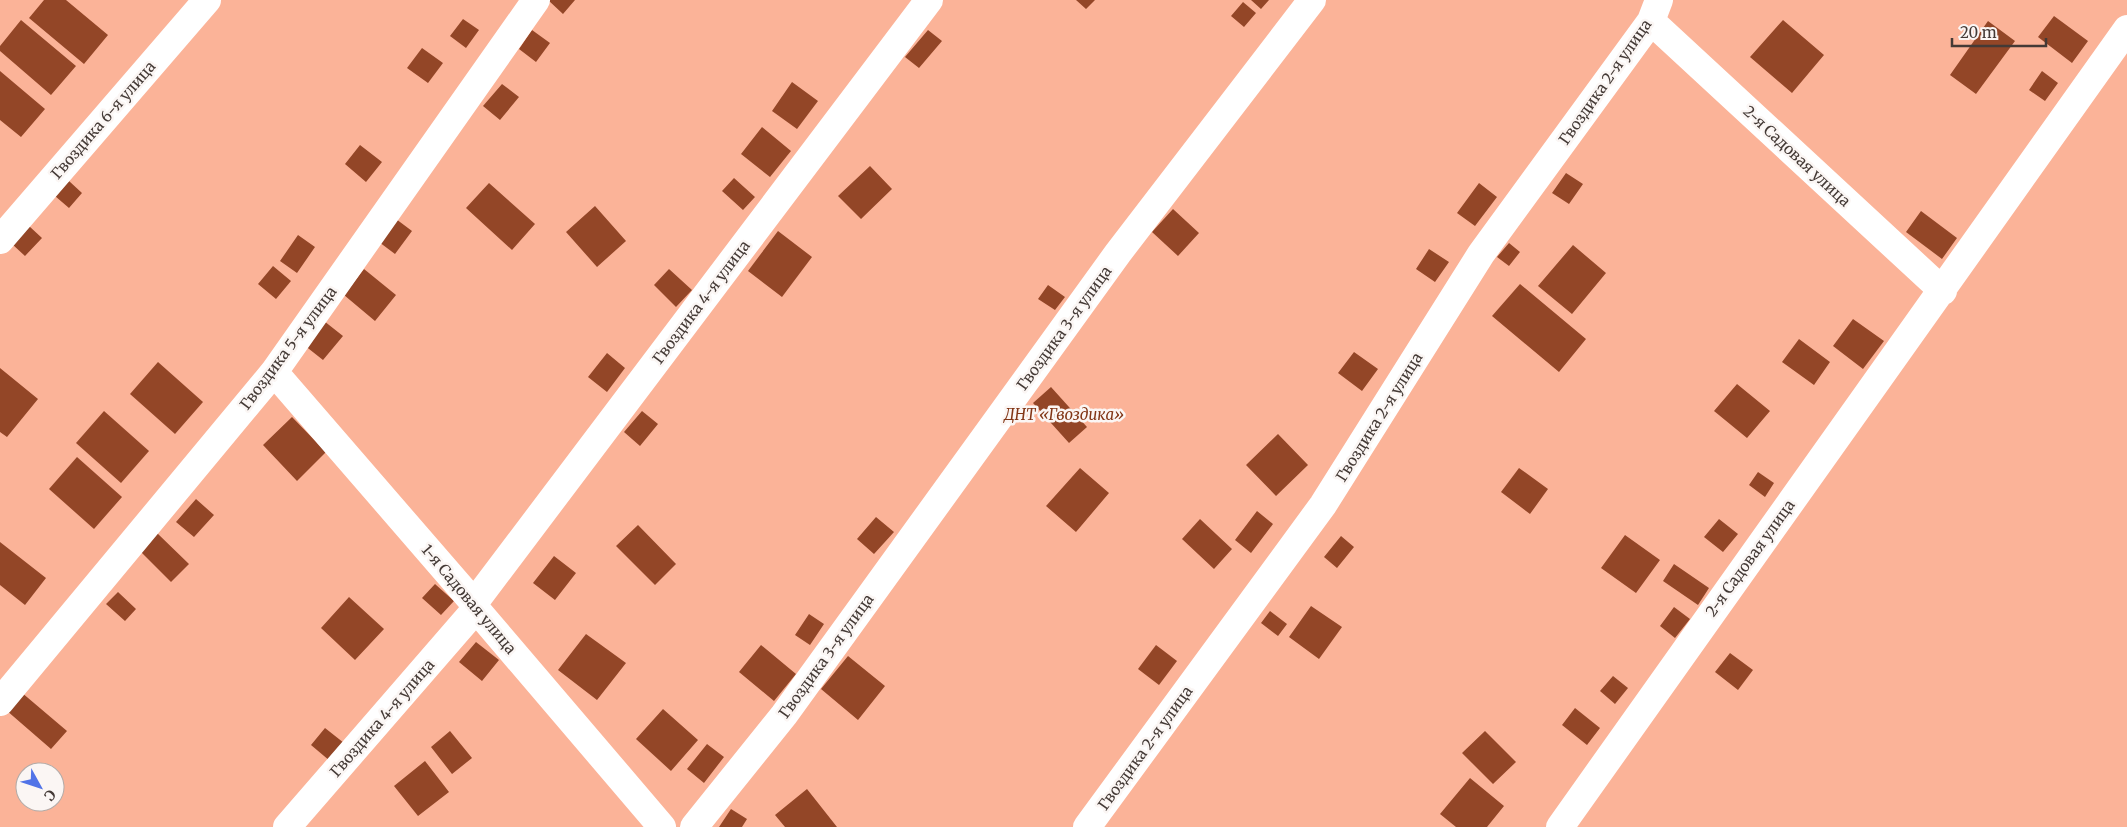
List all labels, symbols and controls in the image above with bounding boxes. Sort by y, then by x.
scale bar [1952,15,2046,47]
street label: Гвоздика 2-я улица [1555,16,1655,148]
text: 20 m [1960,23,1997,42]
street label: Гвоздика 6-я улица [47,57,159,183]
street label: 2-я Садовая улица [1739,101,1855,211]
street label: Гвоздика 4-я улица [648,236,754,368]
street label: Гвоздика 3-я улица [1012,262,1116,394]
street label: Гвоздика 5-я улица [235,283,341,413]
street label: Гвоздика 2-я улица [1332,349,1426,485]
park label: ДНТ «Гвоздика» [1003,405,1124,424]
street label: 2-я Садовая улица [1701,496,1799,620]
street label: 1-я Садовая улица [418,540,520,658]
street label: Гвоздика 3-я улица [774,590,878,722]
street label: Гвоздика 4-я улица [326,655,438,781]
street label: Гвоздика 2-я улица [1094,682,1196,814]
north arrow [15,762,65,812]
text: С [40,786,60,805]

